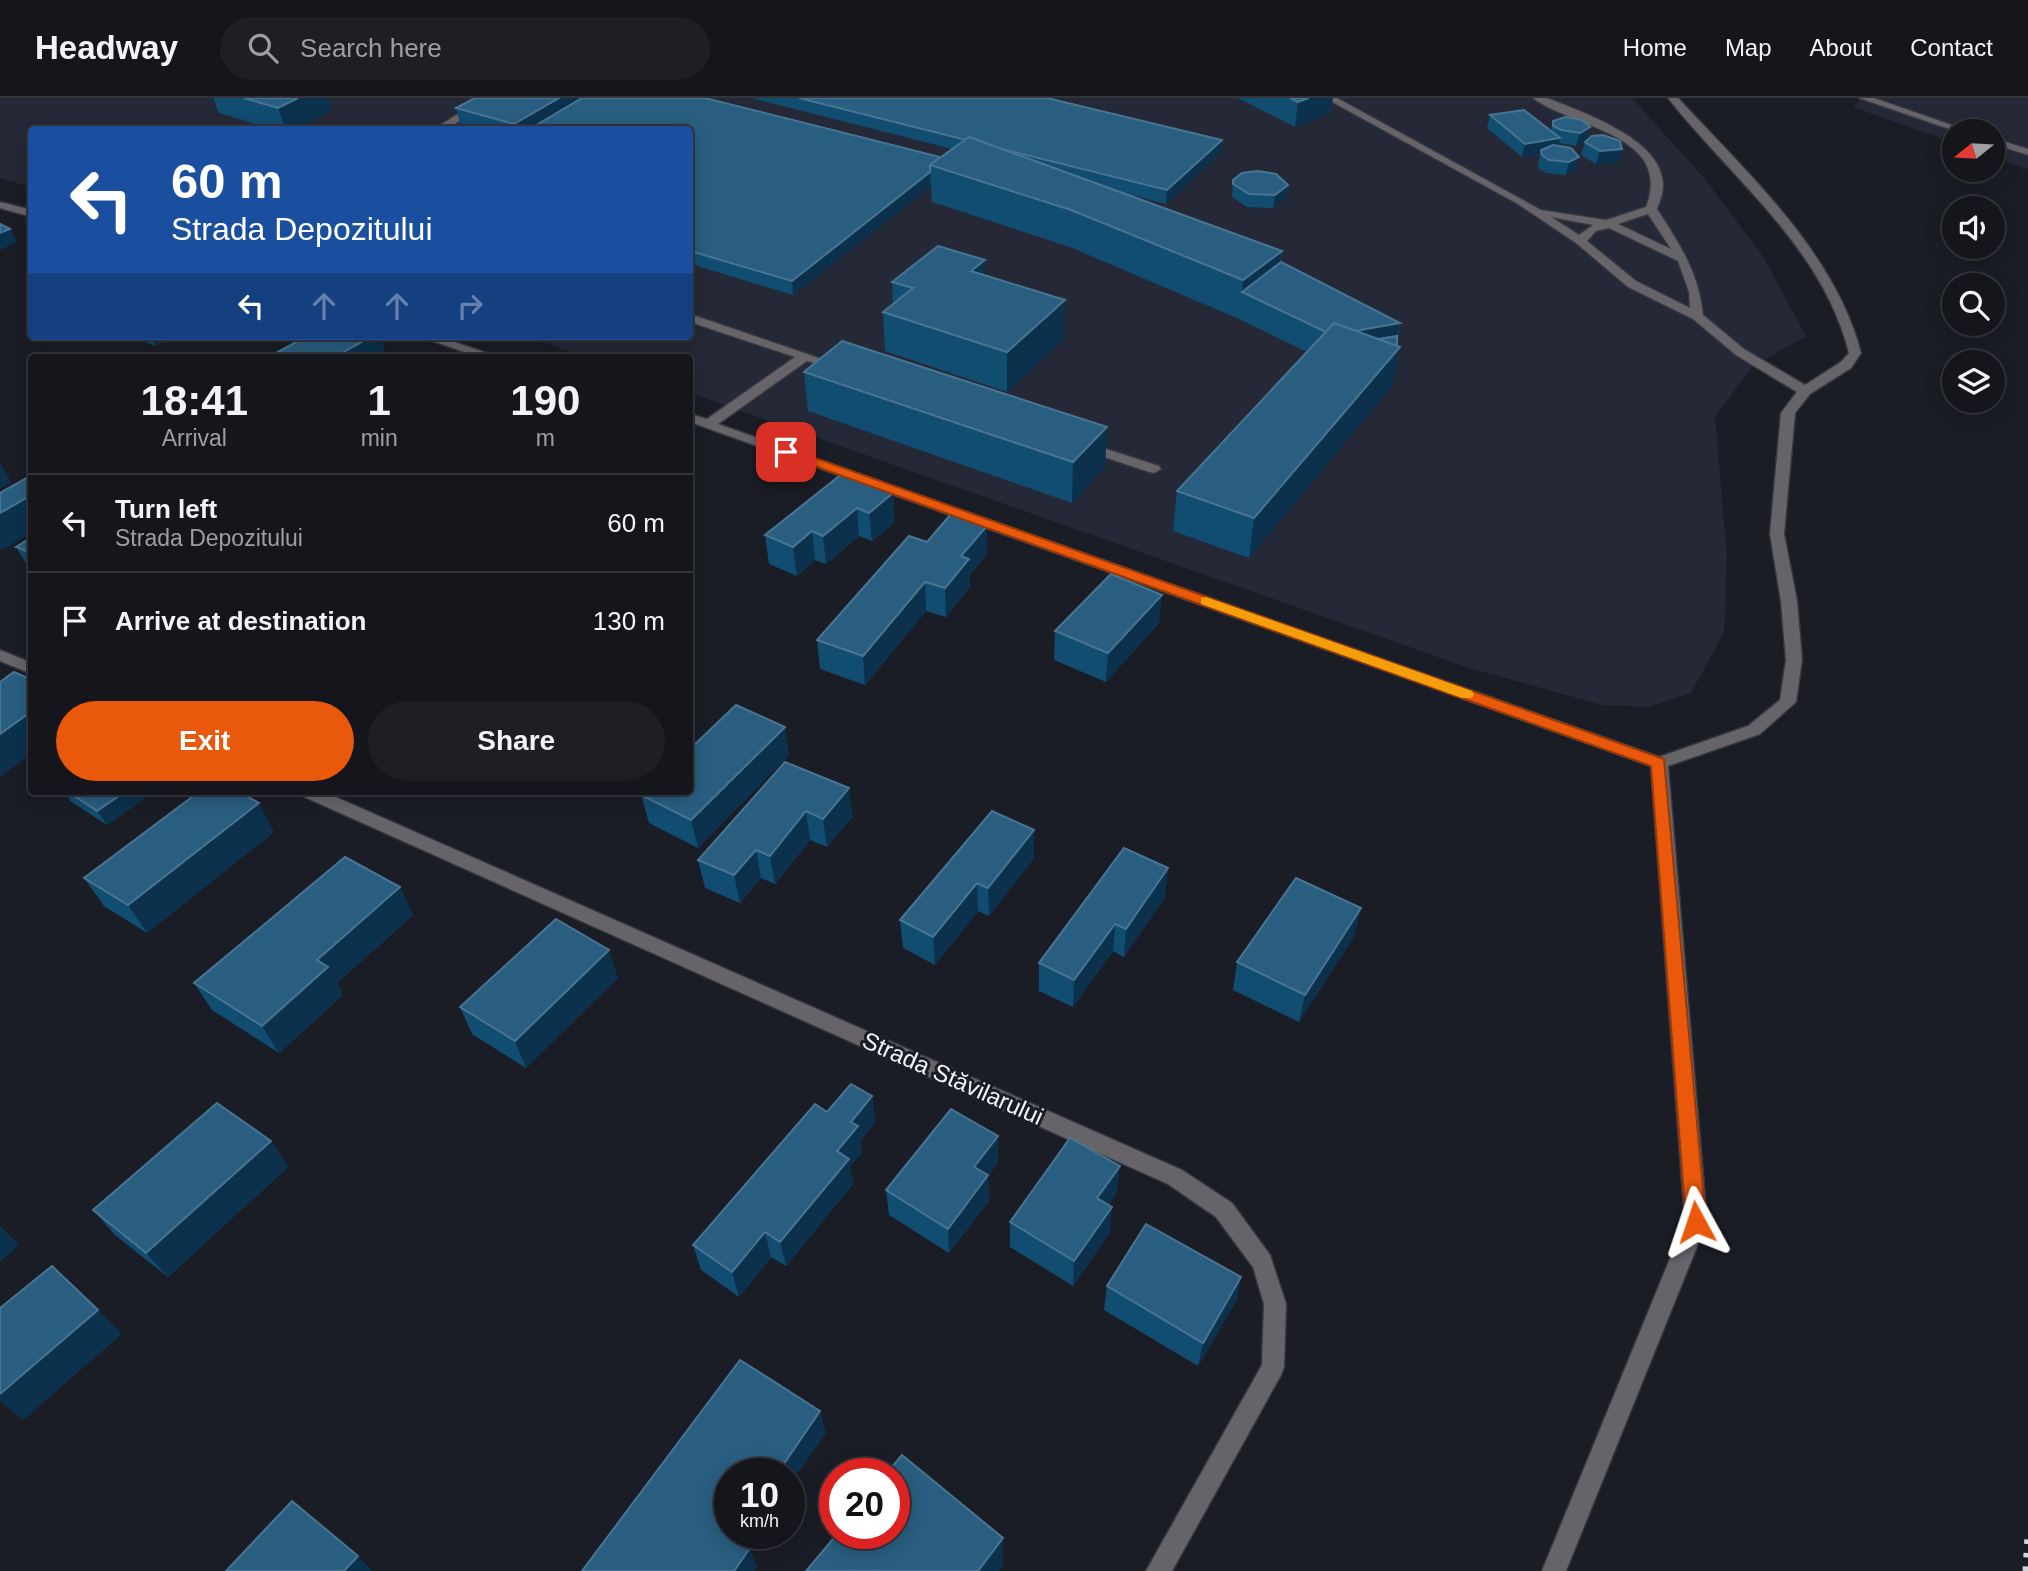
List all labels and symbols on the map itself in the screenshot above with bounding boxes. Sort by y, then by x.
north arrow [1942,119,2006,182]
pin [756,422,816,482]
street label: Strada Stăvilarului [859,1026,1047,1130]
position arrow [1659,1185,1733,1259]
speed limit sign: 20 [819,1458,910,1549]

